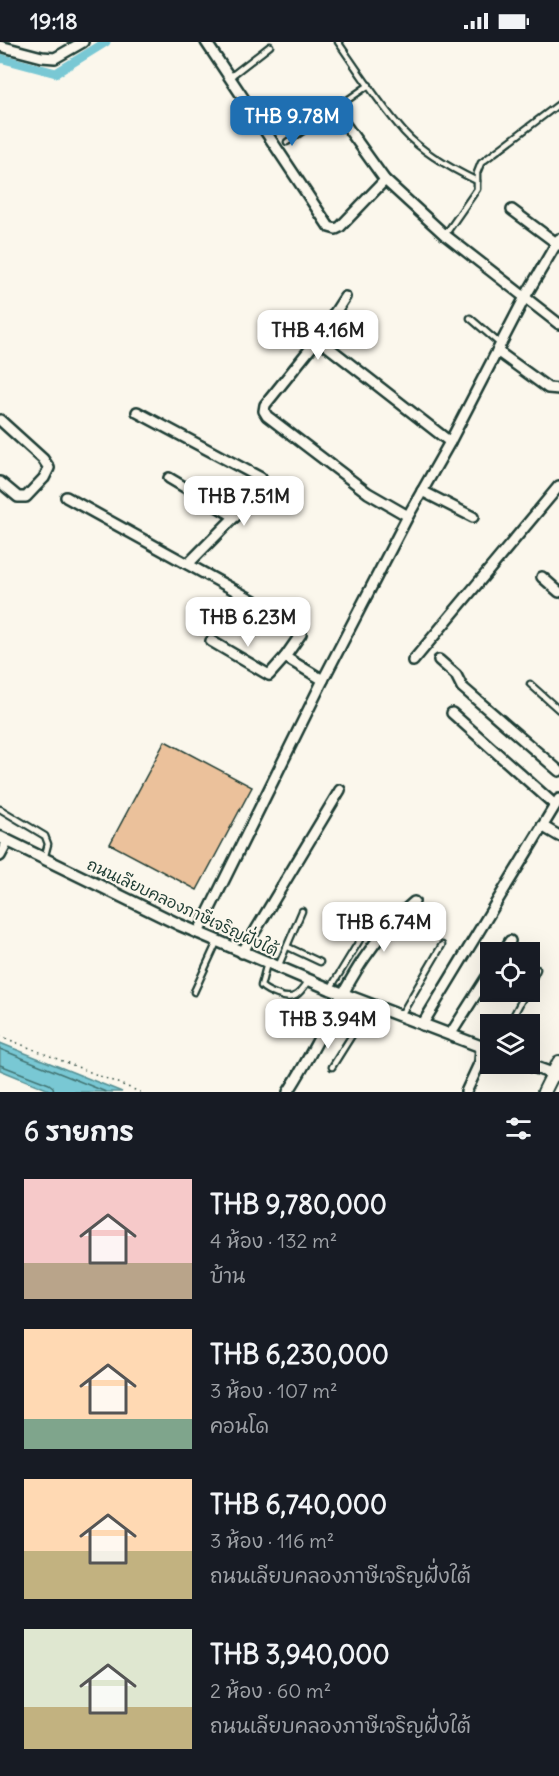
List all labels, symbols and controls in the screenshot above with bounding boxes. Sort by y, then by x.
text: 19:18 [30,7,78,35]
pin: THB 9.78M [223,96,361,147]
text: THB 9.78M [244,103,340,128]
pin: THB 4.16M [249,310,387,361]
text: THB 4.16M [271,317,365,342]
pin: THB 7.51M [175,476,313,527]
text: THB 7.51M [198,483,290,508]
pin: THB 6.23M [179,597,317,648]
text: THB 6.23M [200,604,296,629]
street label: ถนนเลียบคลองภาษีเจริญฝั่งใต้ [84,850,284,960]
pin: THB 6.74M [315,902,453,953]
text: THB 6.74M [336,909,432,934]
map controls [480,942,540,1074]
button: locate [480,942,540,1002]
pin: THB 3.94M [259,999,397,1050]
text: THB 3.94M [279,1006,377,1031]
button: layers [480,1014,540,1074]
icon: filters [502,1112,535,1145]
text: 6 รายการ [24,1115,134,1148]
text: THB 9,780,000 [210,1188,387,1221]
icon: home [72,1203,144,1275]
text: 4 ห้อง · 132 m² [210,1228,337,1253]
text: บ้าน [210,1263,245,1288]
text: THB 6,230,000 [210,1338,389,1371]
icon: home [72,1353,144,1425]
text: 3 ห้อง · 107 m² [210,1378,337,1403]
text: คอนโด [210,1413,269,1438]
text: THB 6,740,000 [210,1488,387,1521]
icon: home [72,1503,144,1575]
text: 3 ห้อง · 116 m² [210,1528,334,1553]
text: ถนนเลียบคลองภาษีเจริญฝั่งใต้ [210,1563,471,1588]
text: THB 3,940,000 [210,1638,390,1671]
icon: home [72,1653,144,1725]
text: 2 ห้อง · 60 m² [210,1678,331,1703]
text: ถนนเลียบคลองภาษีเจริญฝั่งใต้ [210,1713,471,1738]

